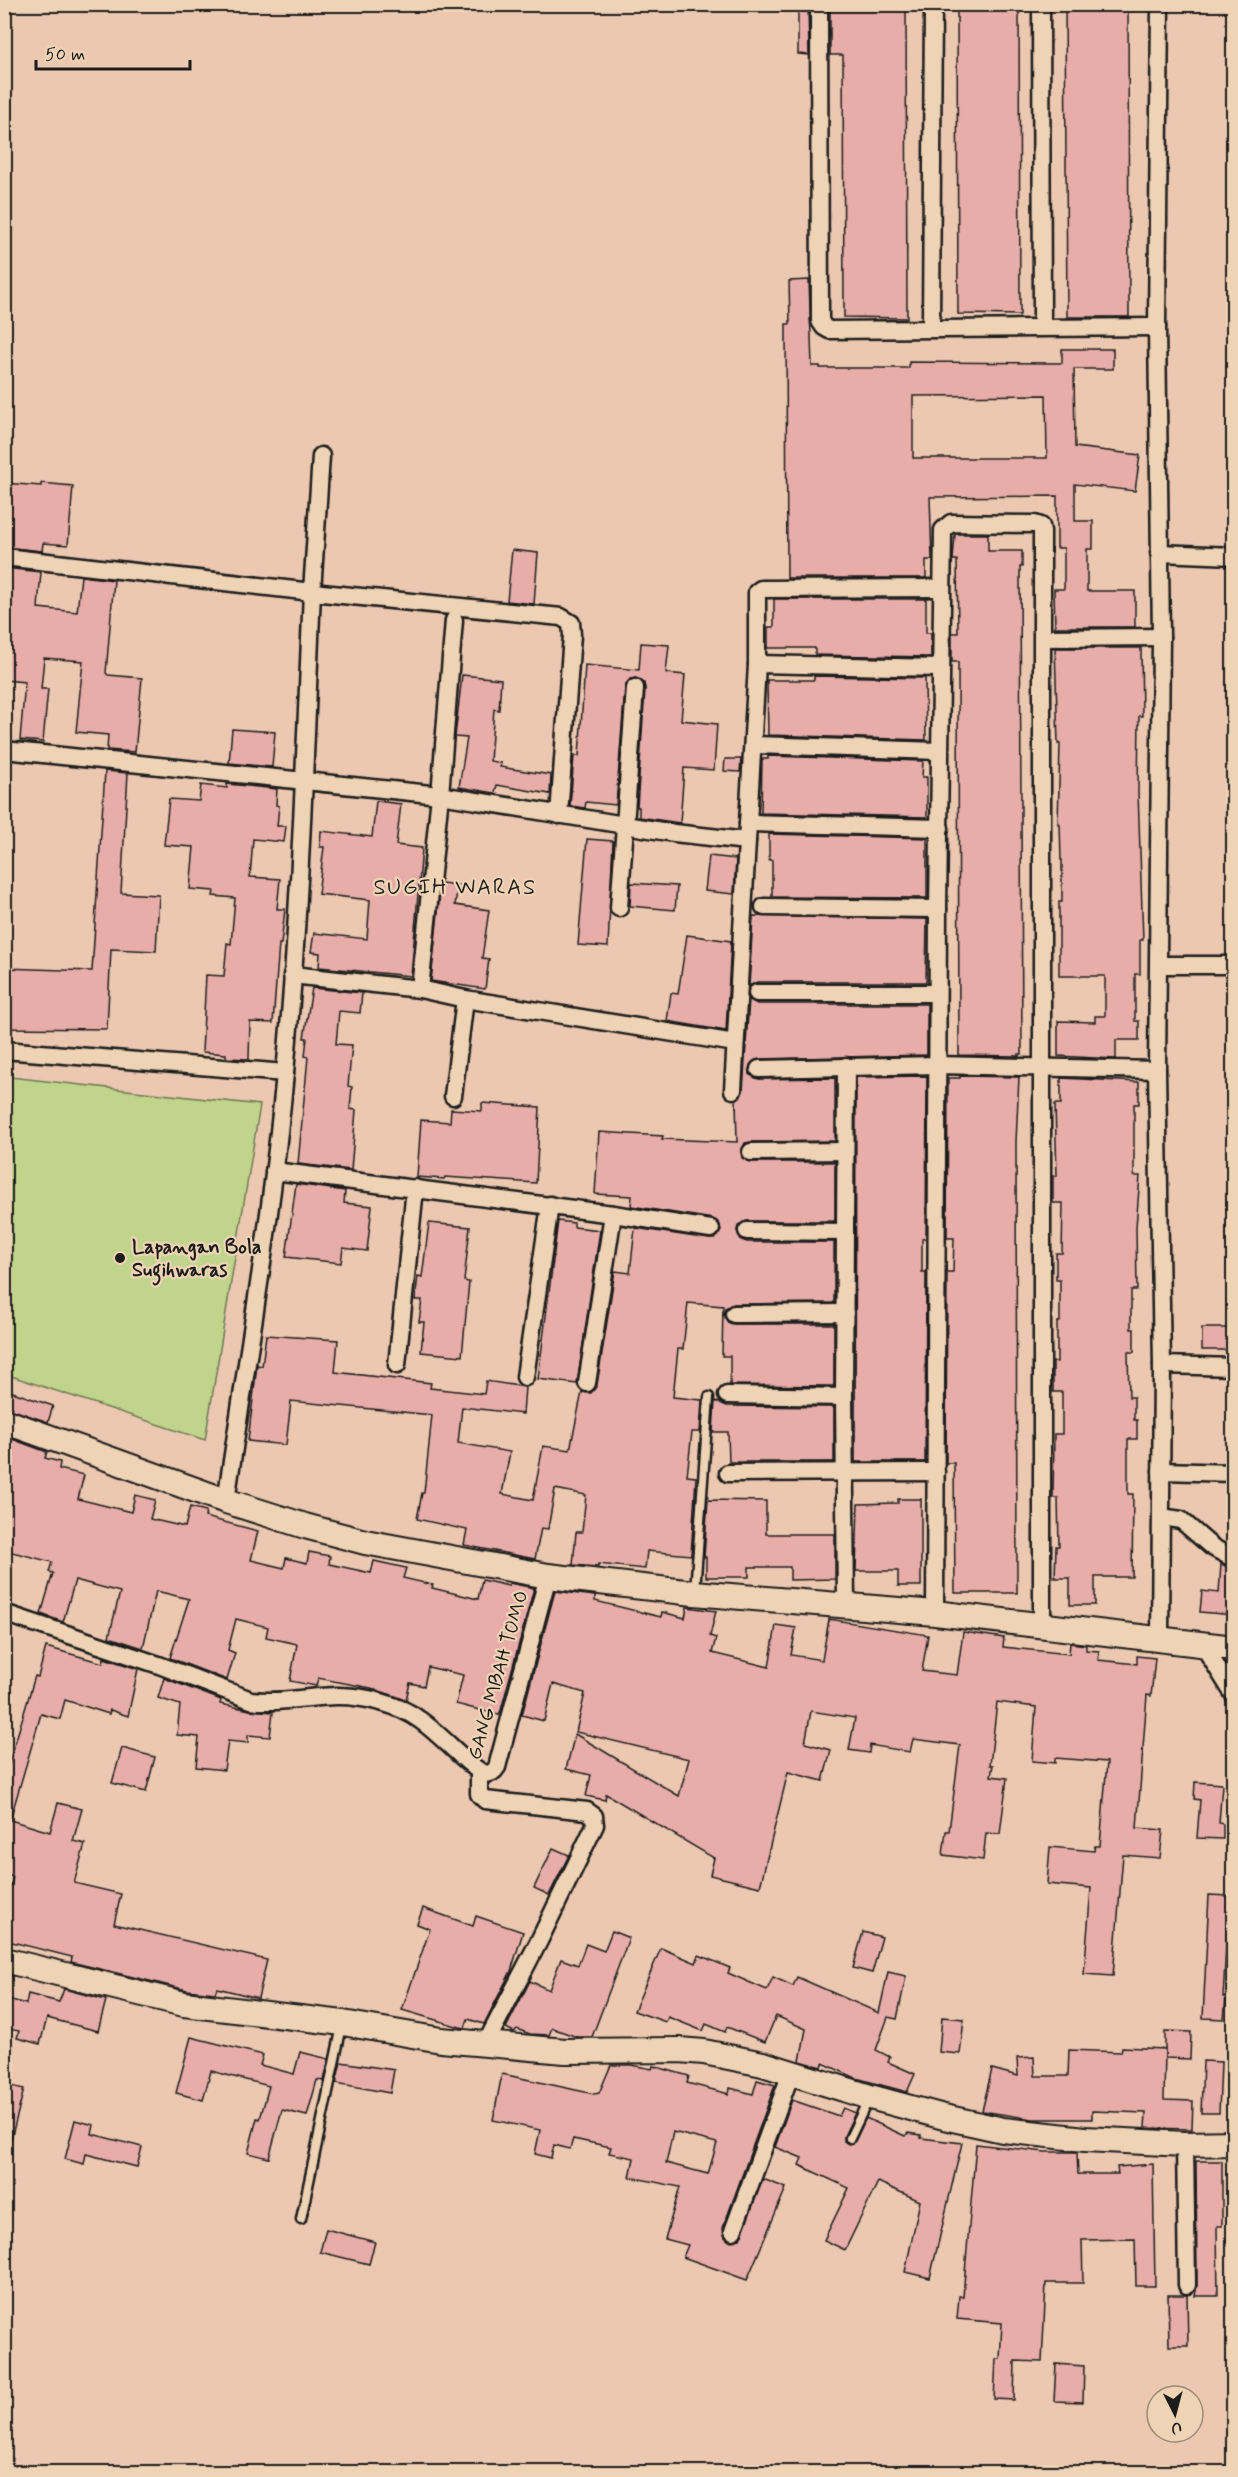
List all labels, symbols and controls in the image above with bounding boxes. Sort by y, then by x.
scale bar [36,33,190,71]
text: 50 m [45,43,85,67]
district label: SUGIH WARAS [373,874,537,902]
place label: Lapangan Bola Sugihwaras [132,1234,262,1286]
marker: Lapangan Bola Sugihwaras [113,1251,127,1265]
street label: GANG MBAH TOMO [461,1587,536,1763]
north arrow [1145,2384,1205,2444]
text: U [1170,2416,1183,2438]

